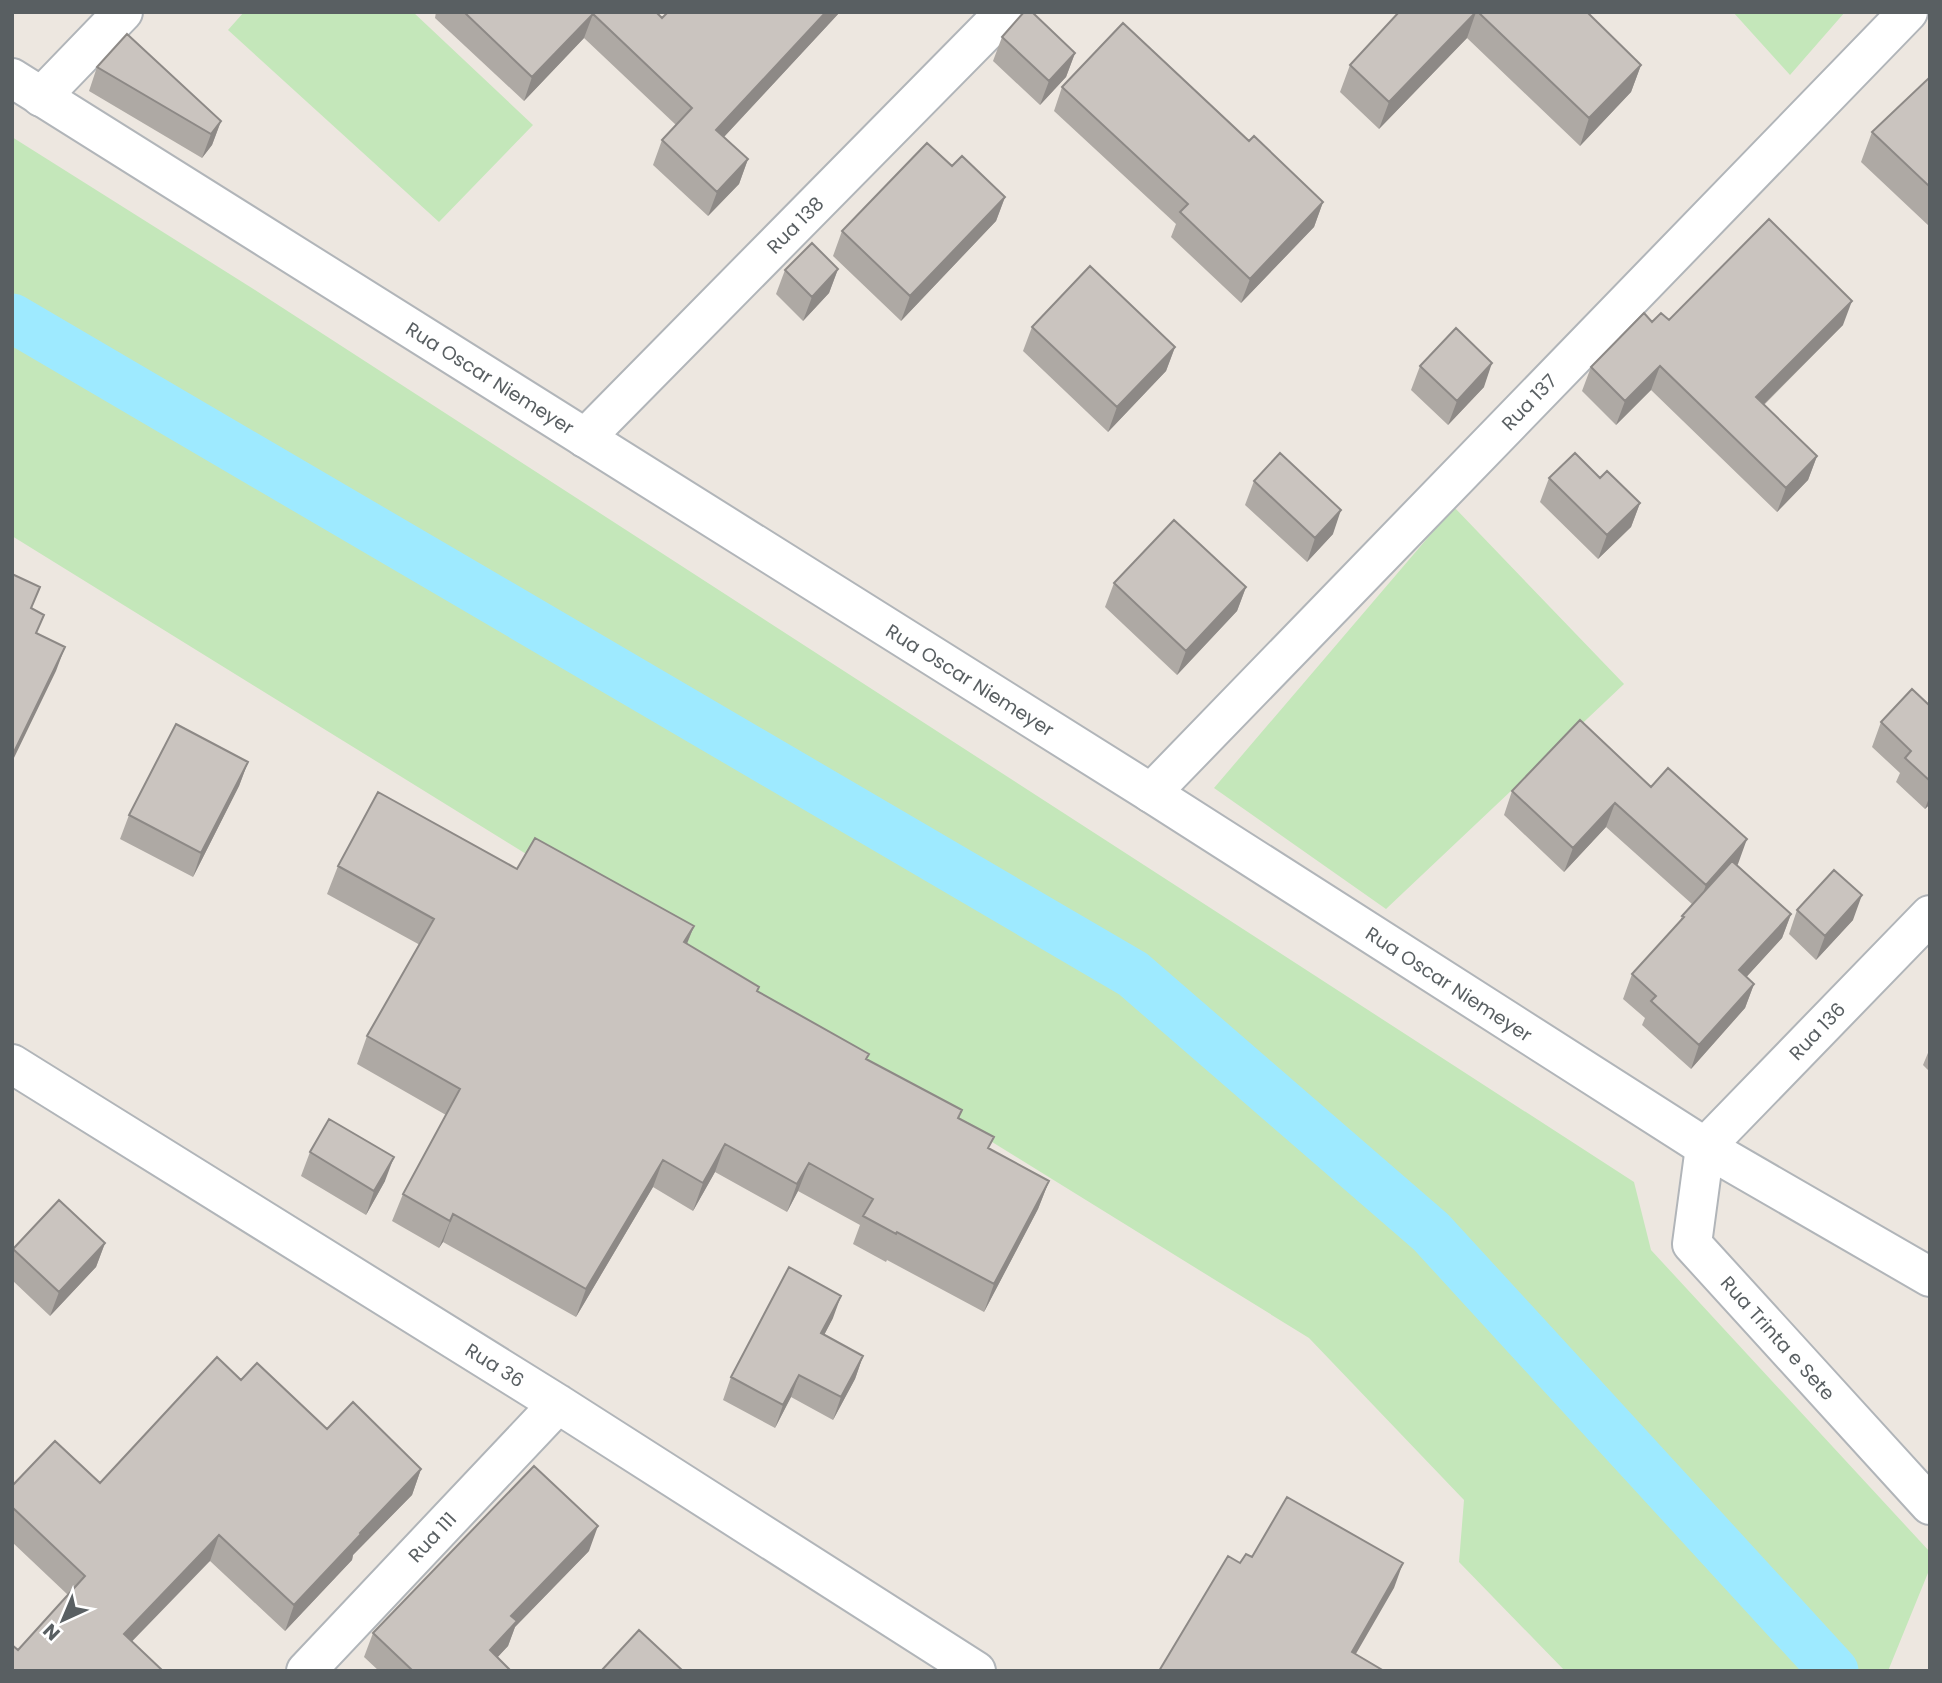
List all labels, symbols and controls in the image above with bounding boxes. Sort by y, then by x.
street label: Rua 138 [761,191,830,260]
street label: Rua Oscar Niemeyer [400,316,579,441]
street label: Rua 137 [1496,368,1563,437]
street label: Rua Oscar Niemeyer [880,618,1059,743]
street label: Rua Oscar Niemeyer [1360,920,1537,1049]
street label: Rua 136 [1783,996,1852,1066]
street label: Rua Trinta e Sete [1714,1270,1841,1407]
street label: Rua 36 [460,1337,529,1394]
street label: Rua 111 [402,1506,463,1568]
north arrow [28,1585,98,1655]
text: N [37,1617,66,1647]

